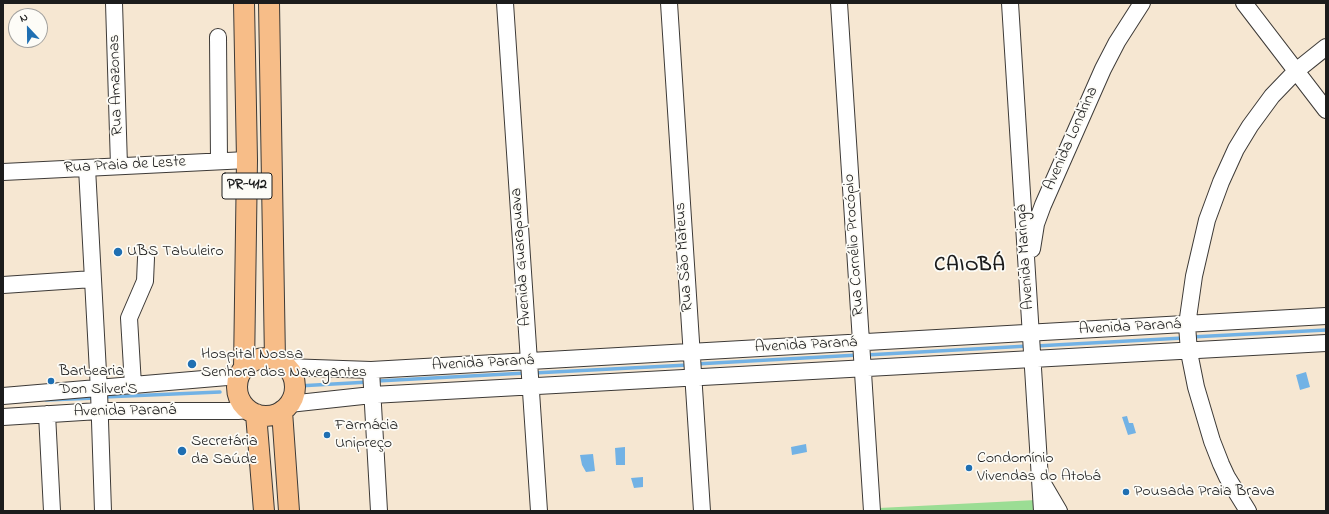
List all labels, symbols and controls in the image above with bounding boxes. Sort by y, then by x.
north arrow [8,8,48,48]
text: N [17,9,30,27]
street label: Rua Amazonas [106,34,128,136]
street label: Avenida Londrina [1041,84,1103,194]
street label: Rua Praia de Leste [64,153,186,179]
road number: PR-412 [222,173,272,199]
street label: Rua Cornélio Procópio [840,173,870,317]
street label: Avenida Guarapuava [508,187,536,327]
street label: Rua São Mateus [672,202,698,312]
street label: Avenida Maringá [1013,204,1039,310]
place label: UBS Tabuleiro [127,242,224,262]
marker: UBS Tabuleiro [112,246,124,258]
district label: CAIOBÁ [934,255,1006,279]
street label: Avenida Paraná [1078,316,1182,340]
street label: Avenida Paraná [754,334,858,358]
place label: Hospital Nossa Senhora dos Navegantes [201,345,367,383]
street label: Avenida Paraná [431,352,535,376]
marker: Hospital Nossa Senhora dos Navegantes [186,358,198,370]
place label: Barbearia Don Silver'S [59,362,138,400]
marker: Barbearia Don Silver'S [46,376,56,386]
street label: Avenida Paraná [74,402,176,422]
place label: Farmácia Unipreço [335,416,398,454]
marker: Farmácia Unipreço [322,430,332,440]
place label: Secretária da Saúde [191,432,258,470]
marker: Secretária da Saúde [176,445,188,457]
place label: Condomínio Vivendas do Atobá [977,449,1101,487]
marker: Condomínio Vivendas do Atobá [964,463,974,473]
place label: Pousada Praia Brava [1134,482,1275,502]
marker: Pousada Praia Brava [1121,487,1131,497]

